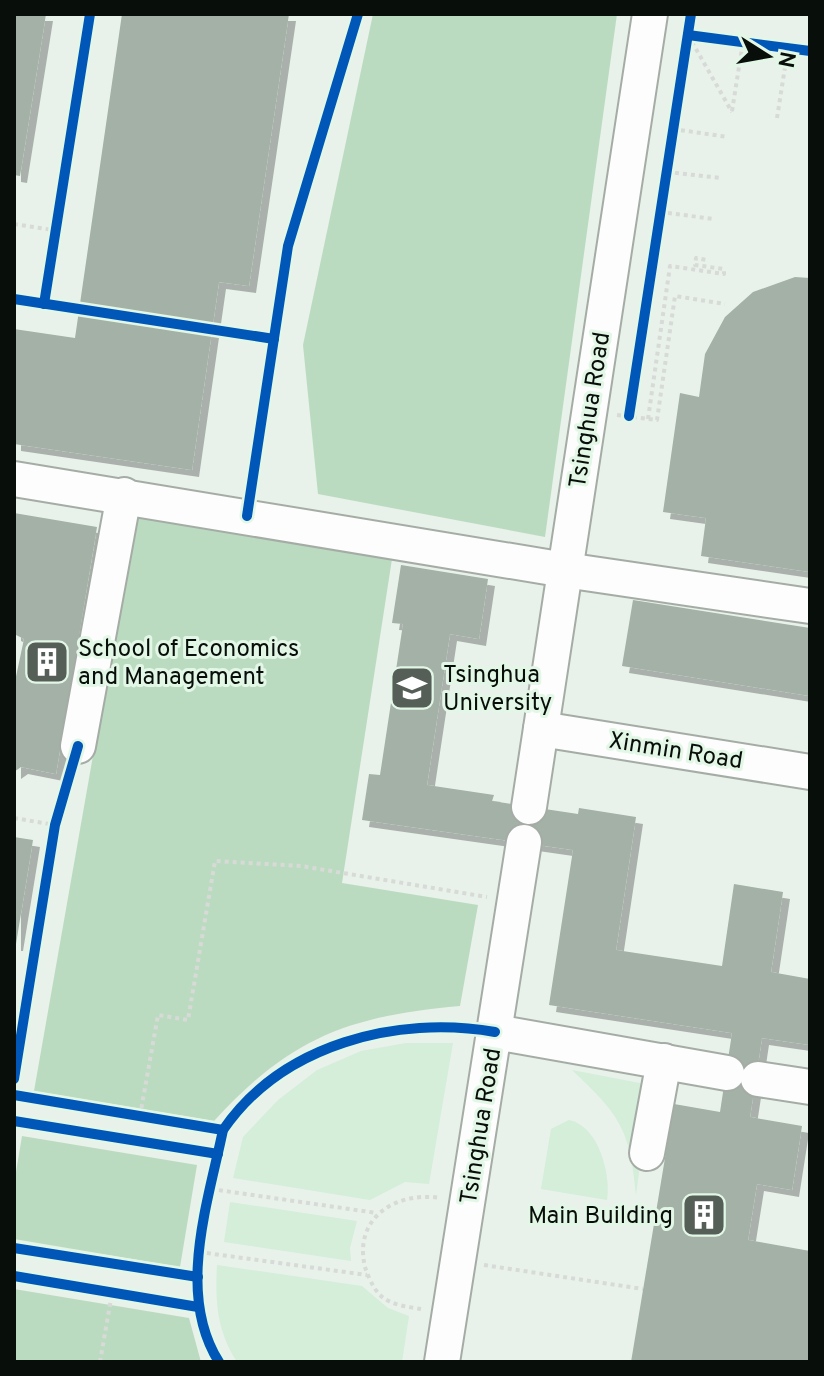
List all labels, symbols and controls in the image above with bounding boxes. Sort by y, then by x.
north arrow [728,16,808,96]
text: N [770,49,800,70]
street label: Tsinghua Road [564,330,618,491]
place label: School of Economics and Management [78,635,299,693]
building icon: School of Economics and Management [23,638,71,686]
place label: Tsinghua University [443,661,552,719]
school or university icon: Tsinghua University [388,664,436,712]
street label: Xinmin Road [607,727,745,777]
street label: Tsinghua Road [455,1046,509,1207]
building icon: Main Building [680,1191,728,1239]
place label: Main Building [528,1202,673,1232]

